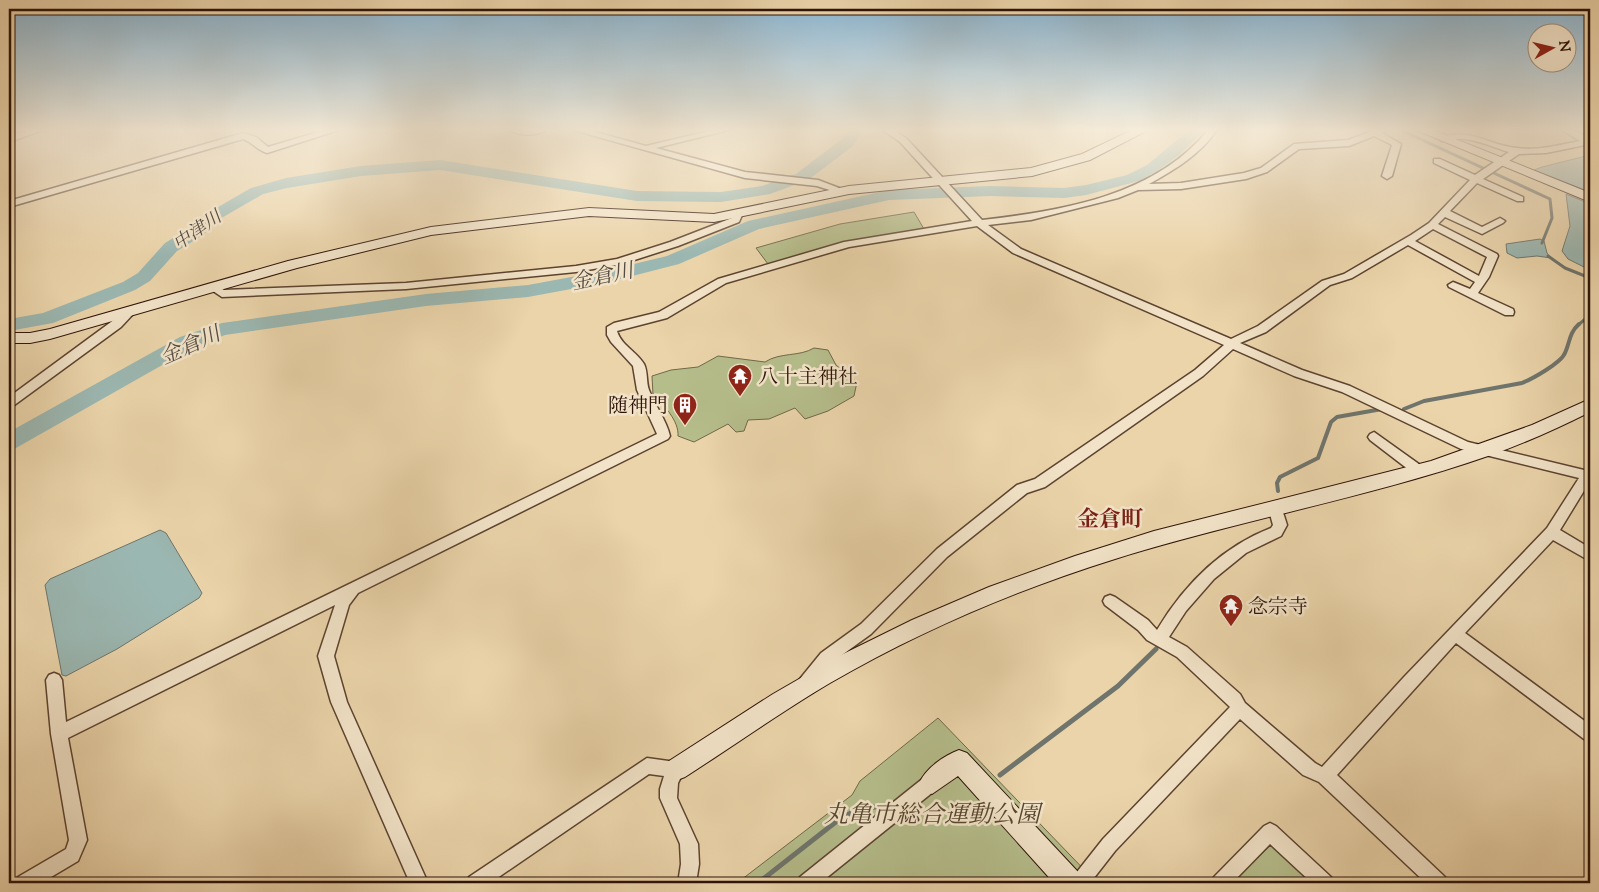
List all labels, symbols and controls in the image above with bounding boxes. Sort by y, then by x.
north arrow [1526,22,1576,72]
text: N [1552,40,1574,53]
water label: 中津川 [169,204,229,258]
water label: 金倉川 [568,256,638,299]
water label: 金倉川 [156,319,228,373]
temple icon: 八十主神社 [727,363,753,397]
place label: 八十主神社 [758,364,858,393]
building icon: 随神門 [672,392,698,426]
place label: 随神門 [608,393,668,422]
district label: 金倉町 [1077,505,1143,537]
temple icon: 念宗寺 [1218,593,1244,627]
place label: 念宗寺 [1248,594,1308,623]
park label: 丸亀市総合運動公園 [824,799,1044,833]

